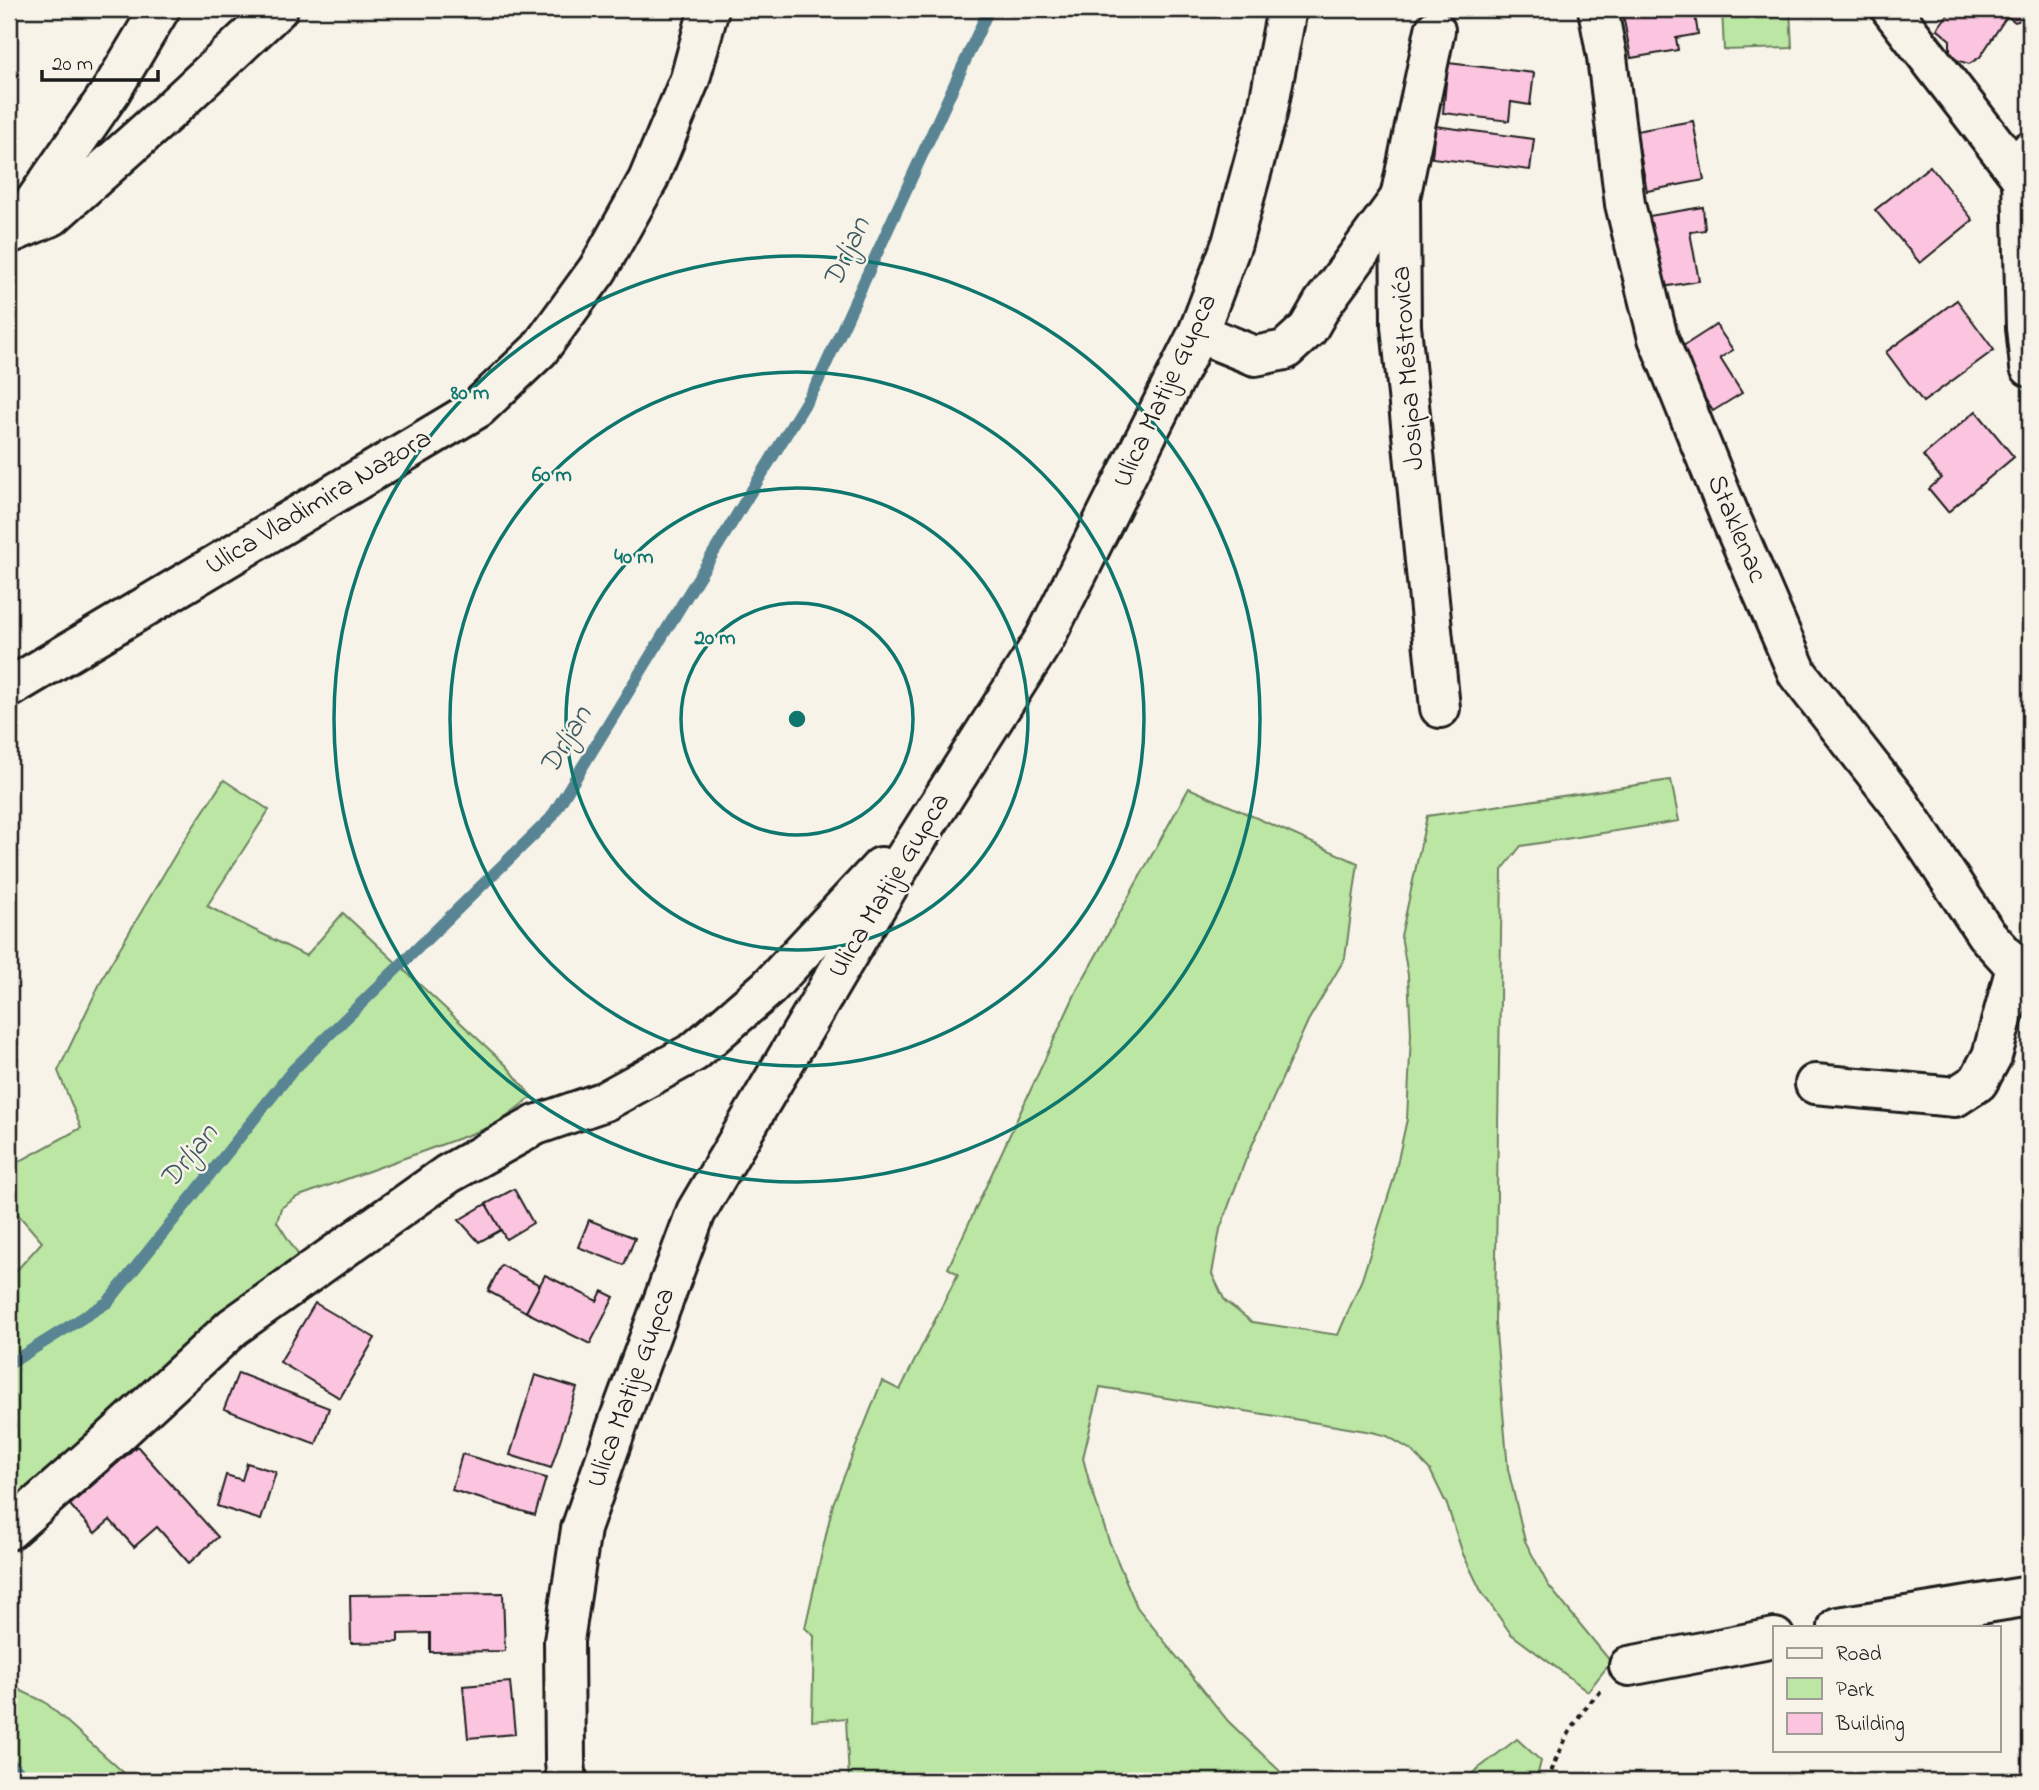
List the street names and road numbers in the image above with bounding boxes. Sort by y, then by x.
street label: Josipa Meštrovića [1381,264,1437,472]
street label: Ulica Matije Gupca [1103,287,1229,495]
street label: Ulica Vladimira Nazora [198,419,440,587]
street label: Staklenac [1695,469,1777,590]
street label: Ulica Matije Gupca [818,785,962,987]
street label: Ulica Matije Gupca [577,1282,687,1494]

